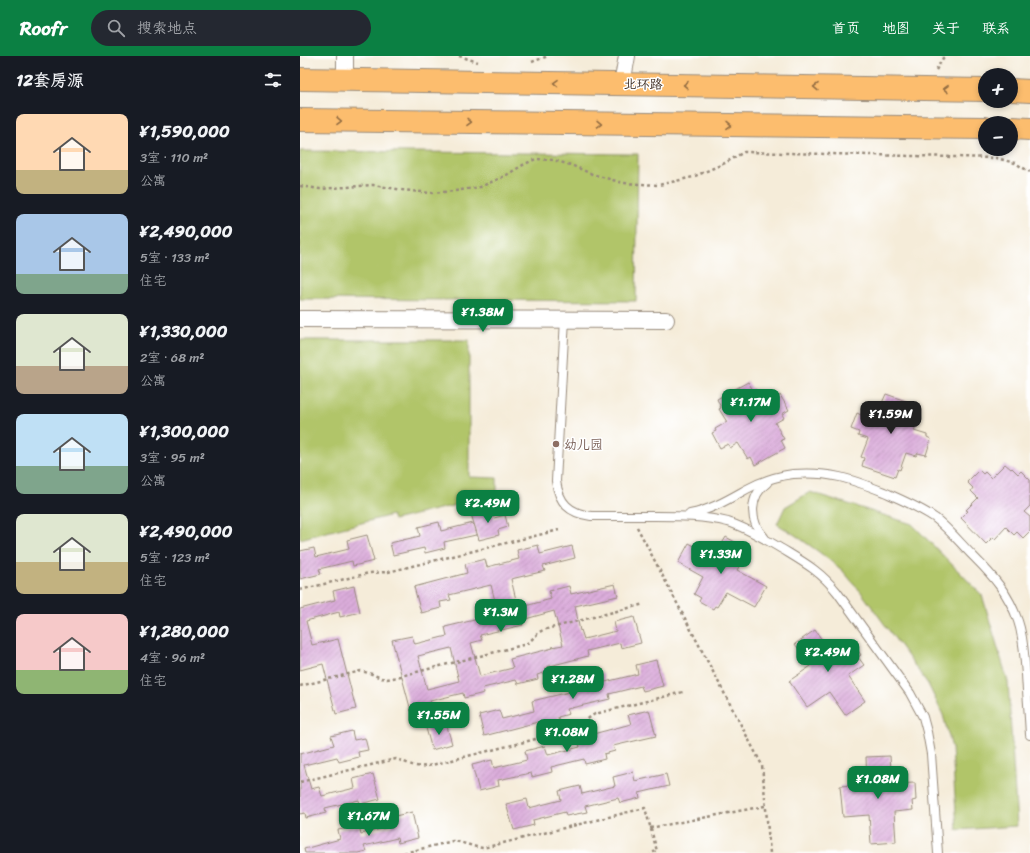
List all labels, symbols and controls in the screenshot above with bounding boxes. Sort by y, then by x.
search box [91,10,371,46]
text: Roofr [20,12,67,45]
text: 搜索地点 [137,15,197,41]
text: 首页 [832,16,860,41]
text: 地图 [882,16,910,41]
text: 关于 [932,16,960,41]
text: 联系 [982,16,1010,41]
icon: search [105,17,127,39]
text: 12套房源 [16,65,84,95]
map controls [978,68,1018,156]
button: + [978,68,1018,108]
icon: filters [262,69,284,91]
street label: 北环路 [623,72,663,96]
one-way arrow [553,79,559,87]
one-way arrow [683,81,689,89]
one-way arrow [813,83,819,91]
one-way arrow [943,85,949,93]
text: ¥1,590,000 [140,116,230,146]
button: − [978,116,1018,156]
one-way arrow [336,117,342,125]
one-way arrow [466,118,472,126]
one-way arrow [596,120,602,128]
one-way arrow [726,121,732,129]
icon: home [48,130,96,178]
text: 3室 · 110 m² [140,146,208,169]
text: 公寓 [140,169,166,192]
text: ¥2,490,000 [140,216,232,246]
icon: home [48,230,96,278]
text: 5室 · 133 m² [140,246,210,269]
text: 住宅 [140,269,166,292]
pin: ¥1.38M [450,299,516,333]
text: ¥1.38M [462,300,504,323]
text: ¥1,330,000 [140,316,228,346]
icon: home [48,330,96,378]
text: 2室 · 68 m² [140,346,204,369]
text: 公寓 [140,369,166,392]
pin: ¥1.17M [718,389,784,423]
text: ¥1.17M [731,390,771,413]
pin: ¥1.59M [858,401,924,435]
text: ¥1.59M [869,402,913,425]
text: ¥1,300,000 [140,416,229,446]
icon: home [48,430,96,478]
place label: 幼儿园 [564,433,603,456]
marker: 幼儿园 [551,439,561,449]
text: 3室 · 95 m² [140,446,205,469]
text: 公寓 [140,469,166,492]
pin: ¥2.49M [455,490,521,524]
text: ¥2.49M [465,491,511,514]
text: ¥2,490,000 [140,516,232,546]
icon: home [48,530,96,578]
pin: ¥1.33M [688,541,754,575]
text: ¥1.33M [700,542,742,565]
text: 5室 · 123 m² [140,546,210,569]
text: 住宅 [140,569,166,592]
pin: ¥1.3M [473,599,529,633]
text: ¥1.3M [484,600,518,623]
text: ¥1,280,000 [140,616,229,646]
icon: home [48,630,96,678]
pin: ¥2.49M [795,639,861,673]
text: ¥2.49M [805,640,851,663]
text: 4室 · 96 m² [140,646,205,669]
pin: ¥1.28M [540,666,606,700]
text: ¥1.28M [552,667,594,690]
text: 住宅 [140,669,166,692]
pin: ¥1.55M [406,702,472,736]
text: ¥1.55M [417,703,461,726]
pin: ¥1.08M [534,719,600,753]
text: ¥1.08M [545,720,589,743]
pin: ¥1.08M [845,766,911,800]
text: ¥1.08M [856,767,900,790]
pin: ¥1.67M [336,803,402,837]
text: ¥1.67M [348,804,390,827]

